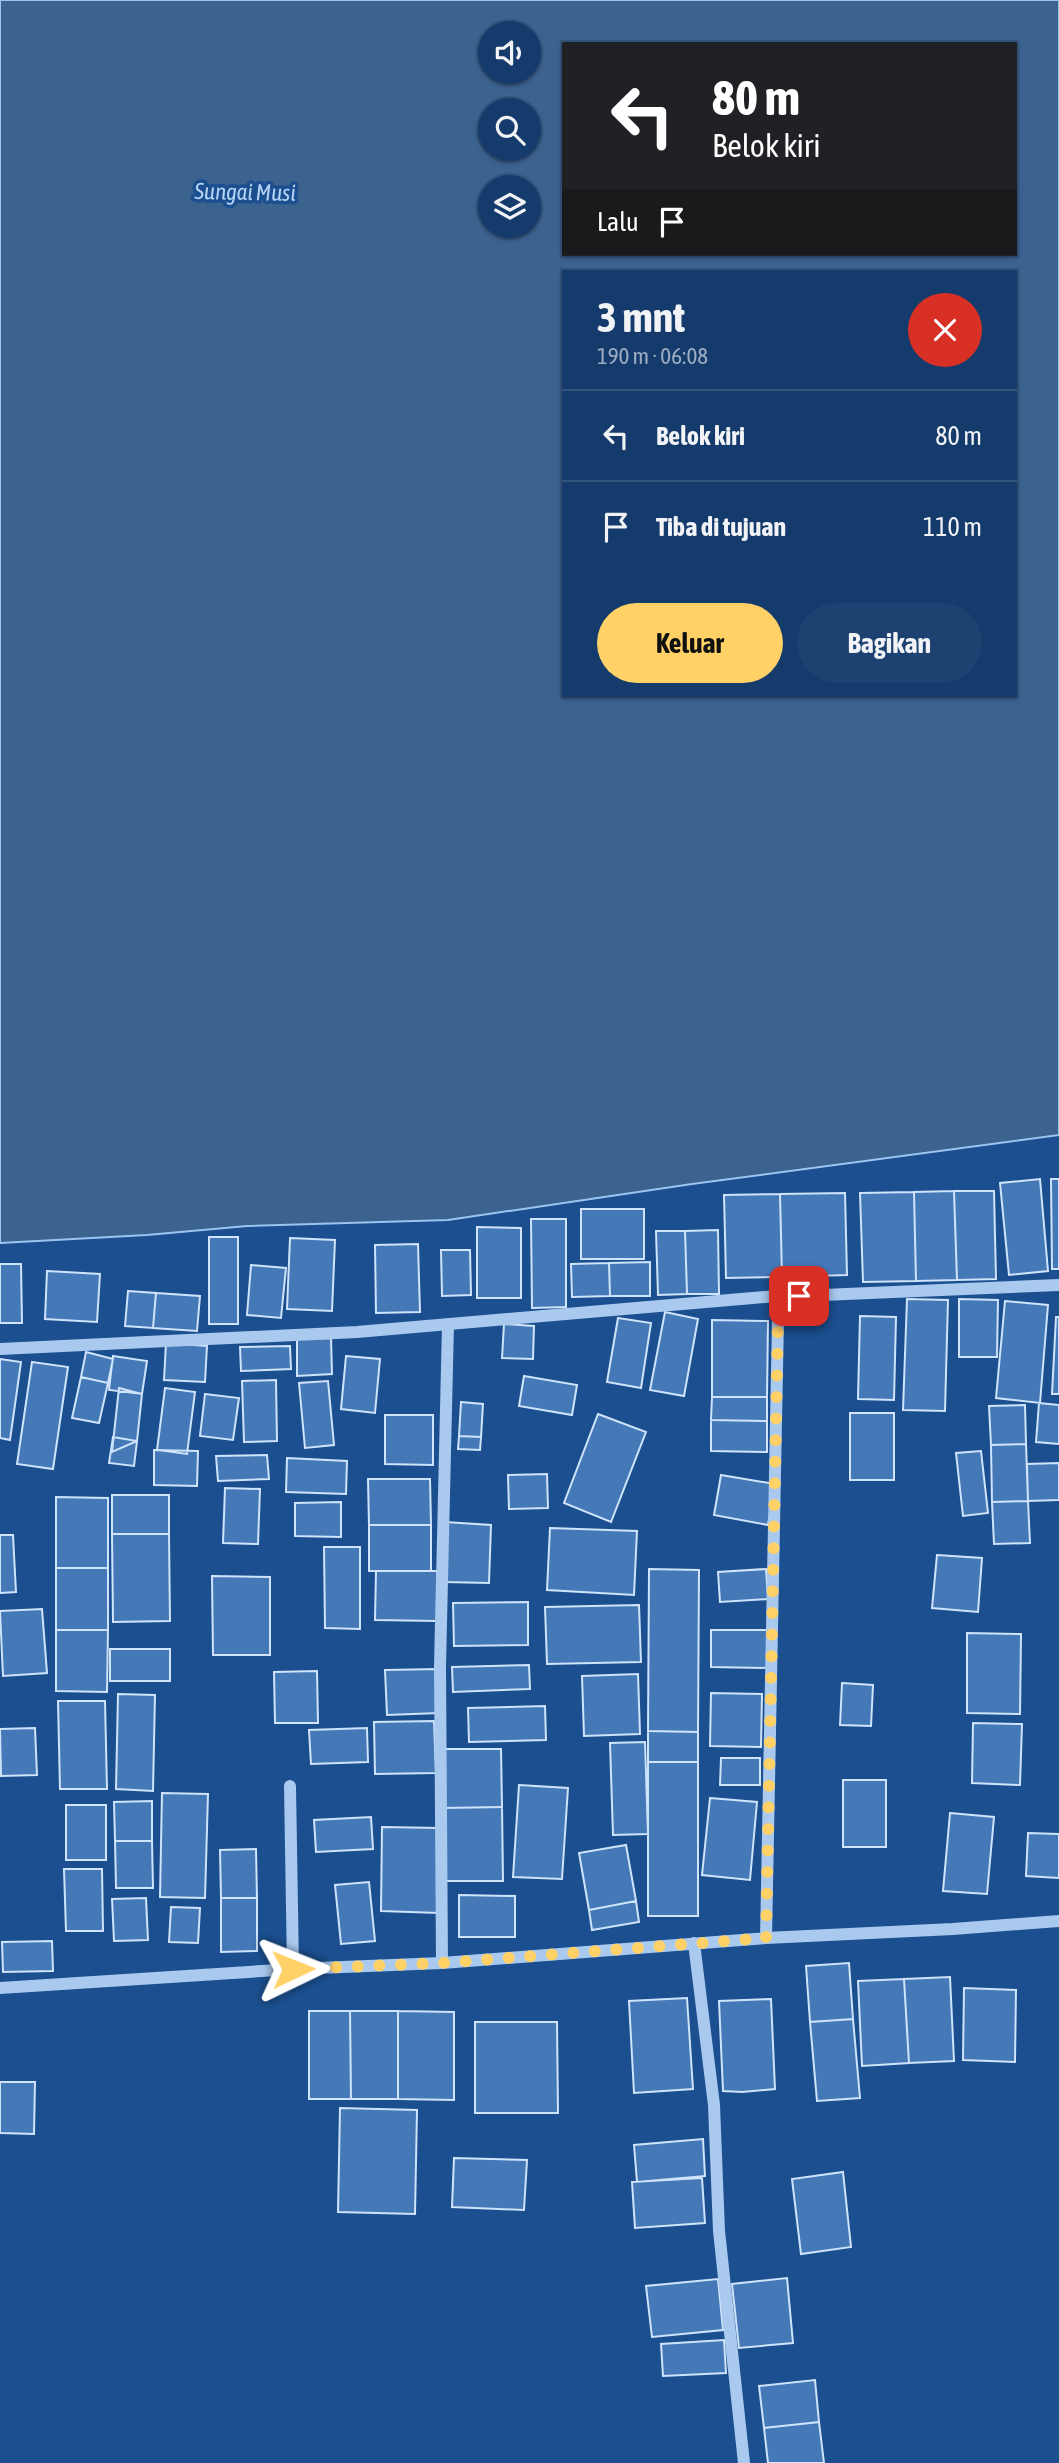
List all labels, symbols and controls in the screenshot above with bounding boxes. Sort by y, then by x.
map controls [478,21,541,238]
button: sound [478,21,541,84]
text: 80 m [712,69,800,125]
icon: left [597,70,688,161]
button: search [478,98,541,161]
text: Belok kiri [712,127,821,164]
button: layers [478,175,541,238]
water label: Sungai Musi [193,178,296,206]
icon: arrive [653,203,691,241]
text: Lalu [597,207,639,237]
text: 3 mnt [597,293,685,341]
button: close [908,293,982,367]
text: 190 m · 06:08 [597,343,708,369]
icon: left [597,417,635,455]
text: Belok kiri [656,421,745,451]
text: 80 m [935,421,982,451]
icon: arrive [597,508,635,546]
text: Tiba di tujuan [656,512,786,542]
text: 110 m [923,512,982,542]
button: Keluar [597,603,783,683]
button: Bagikan [797,603,982,683]
pin [769,1266,829,1326]
icon: arrive [780,1277,818,1315]
position arrow [256,1932,330,2006]

